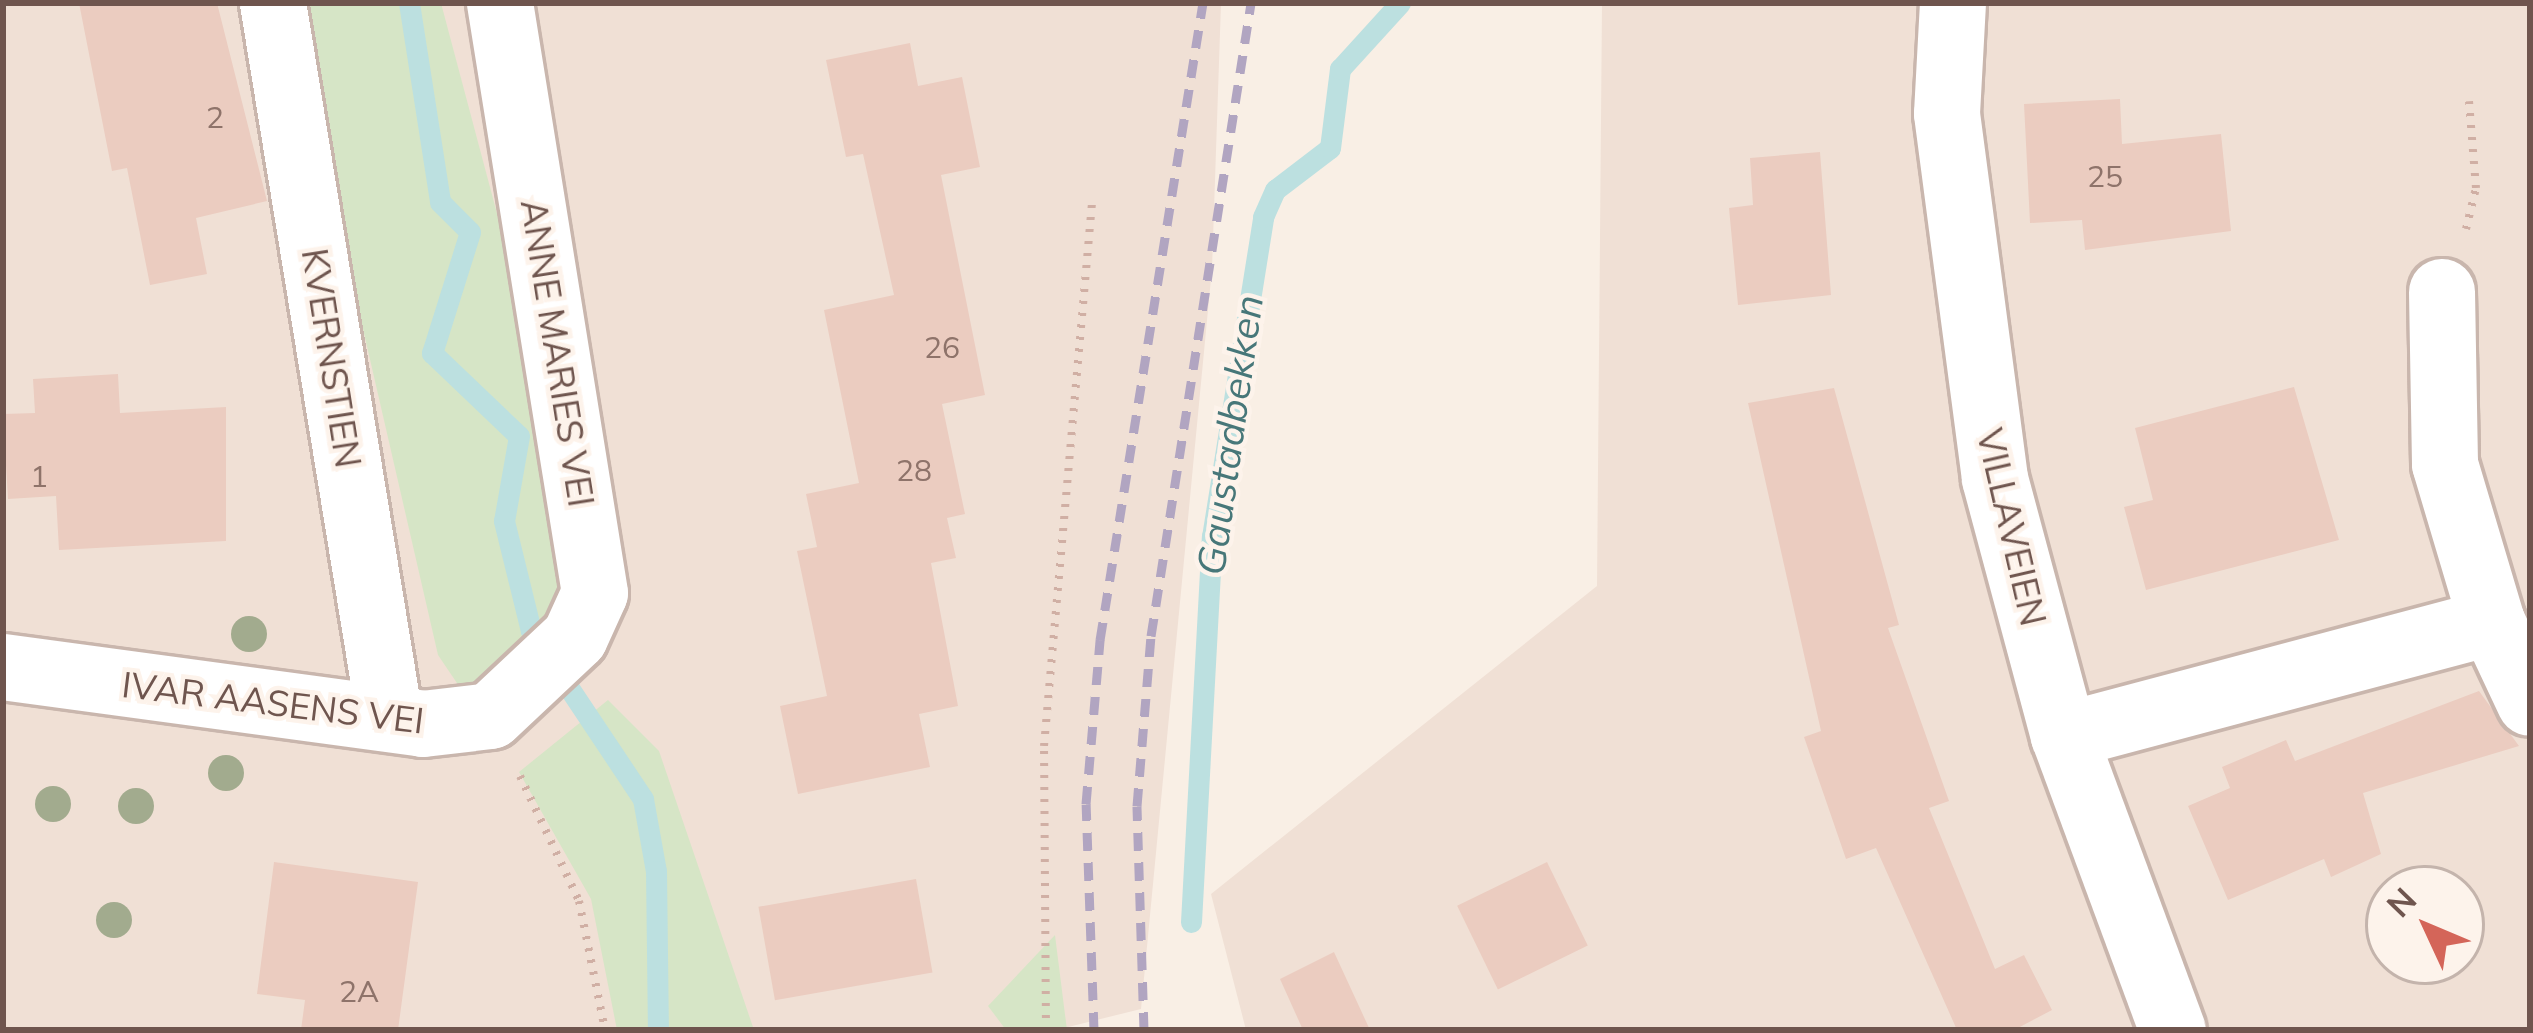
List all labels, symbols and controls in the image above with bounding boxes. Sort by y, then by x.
house number: 2 [206,99,224,135]
house number: 25 [2087,158,2123,194]
street label: ANNE MARIES VEI [512,196,604,510]
street label: KVERNSTIEN [293,245,371,471]
water label: Gaustadbekken [1187,292,1273,578]
house number: 26 [924,329,960,365]
street label: VILLAVEIEN [1968,424,2056,630]
house number: 28 [896,452,932,488]
house number: 1 [30,458,48,494]
street label: IVAR AASENS VEI [120,662,426,742]
north arrow [2365,865,2485,985]
text: N [2377,879,2424,925]
house number: 2A [339,973,379,1009]

